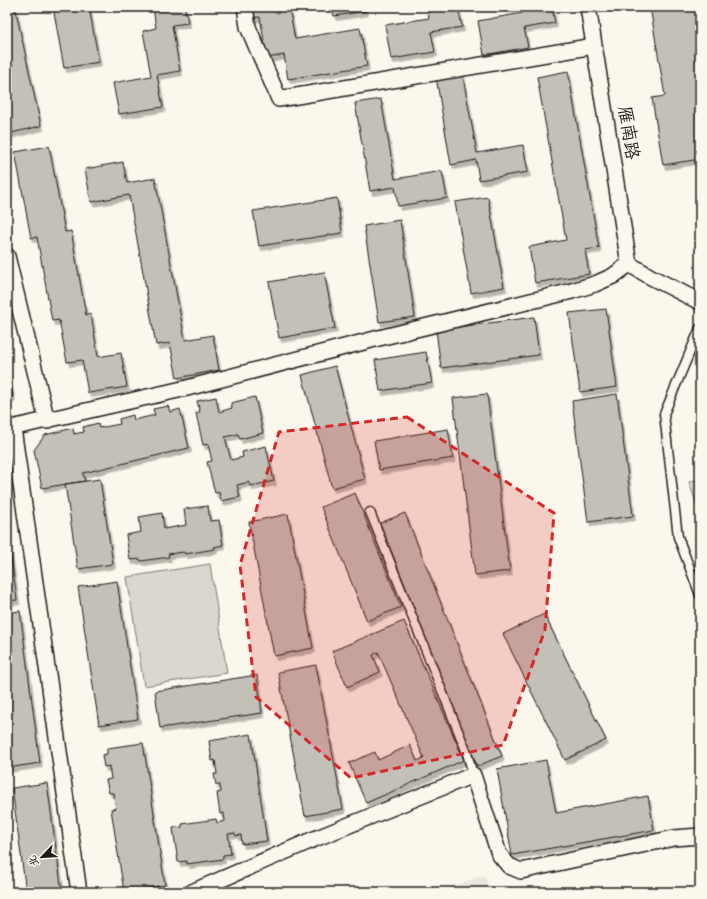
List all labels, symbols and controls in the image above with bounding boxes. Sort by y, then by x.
street label: 雁南路 [610,104,644,162]
north arrow [22,837,62,877]
text: 北 [24,852,43,869]

